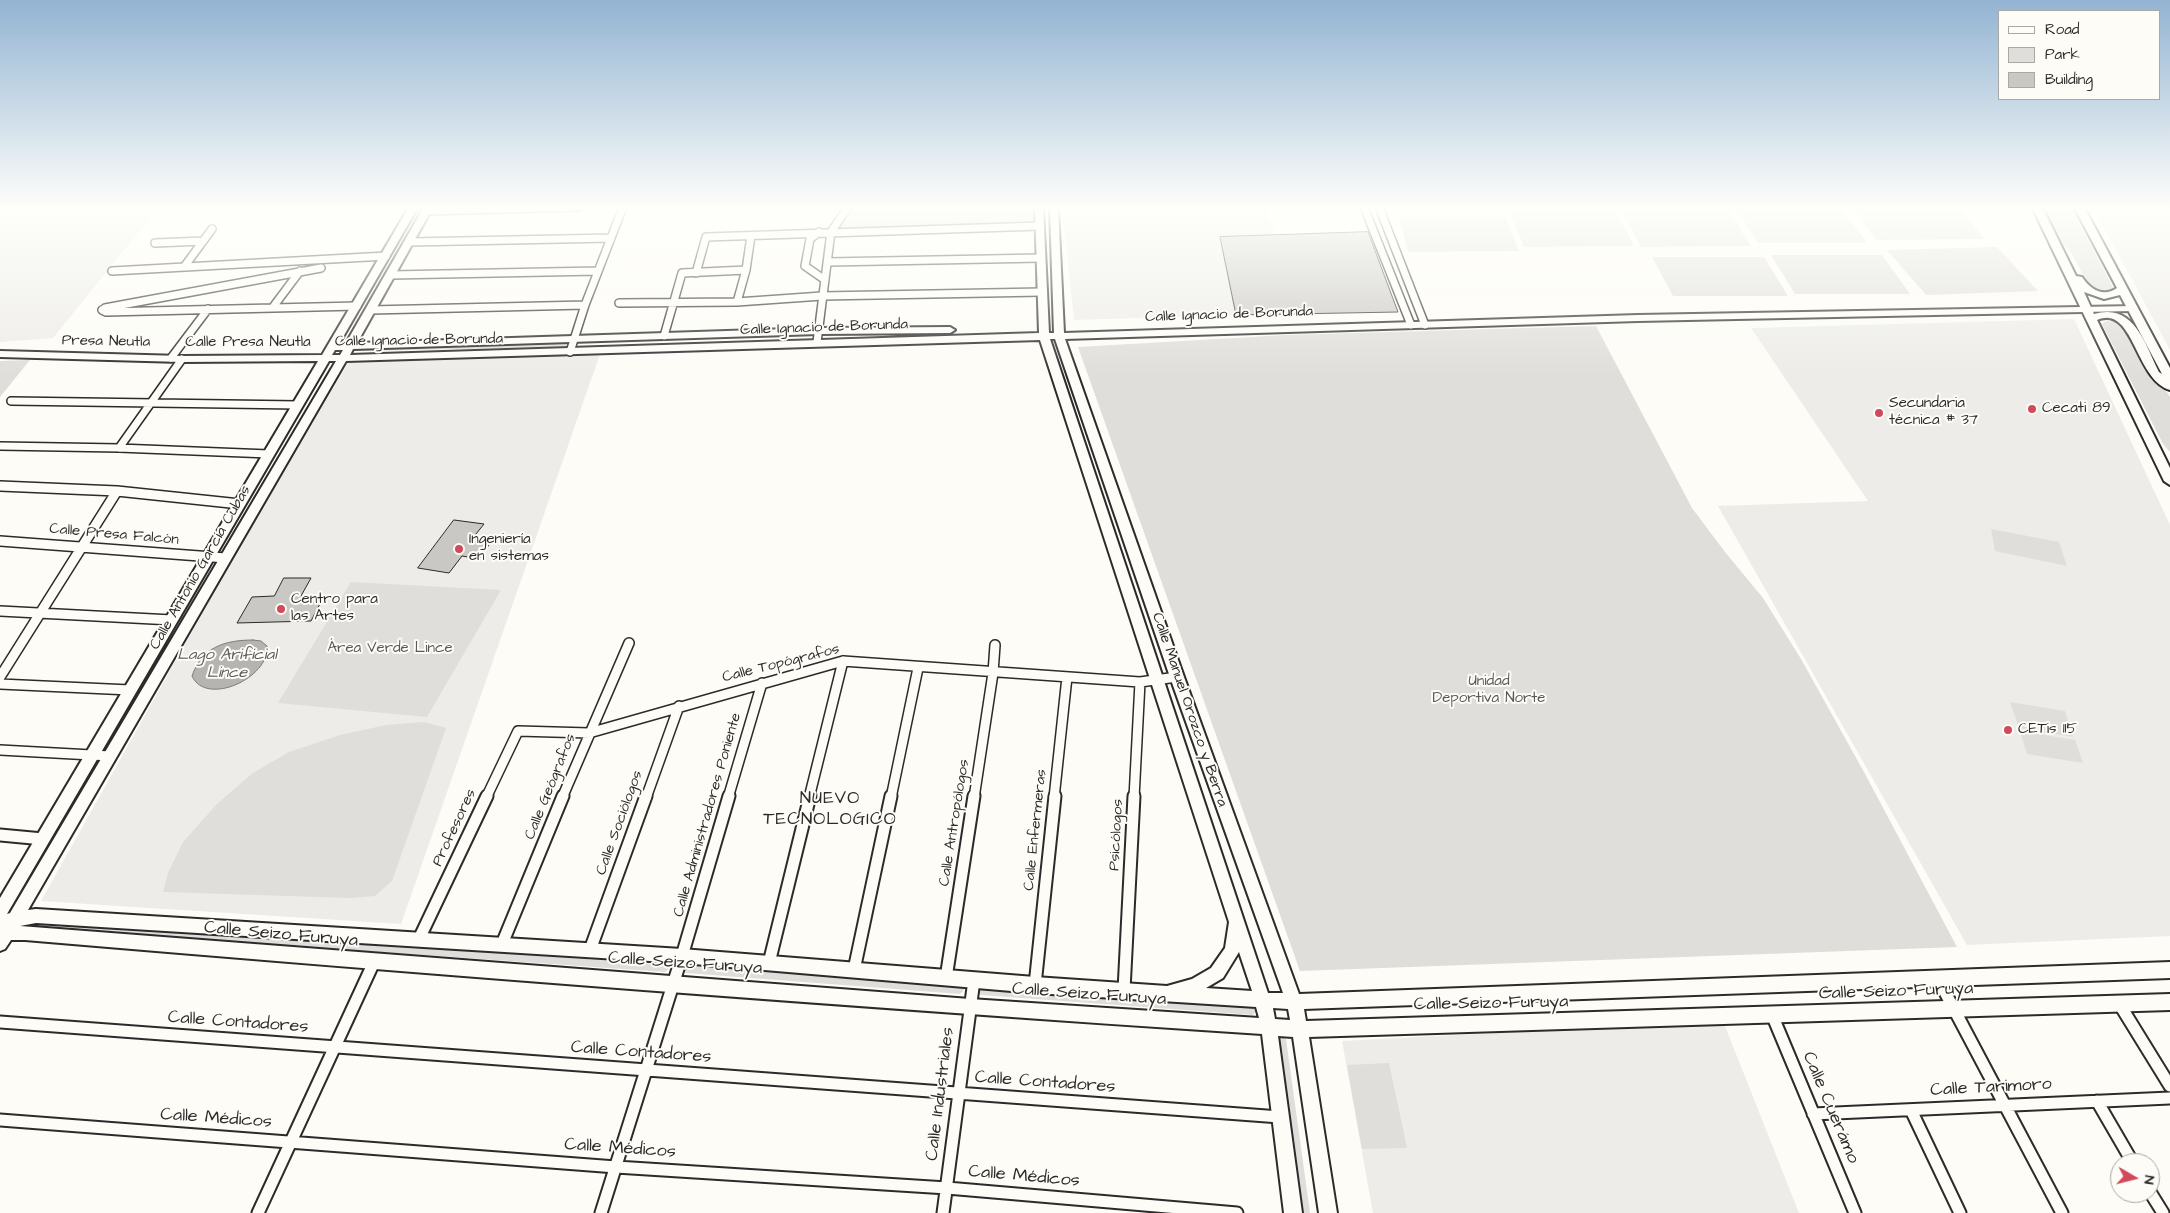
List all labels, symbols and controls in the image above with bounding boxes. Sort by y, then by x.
legend [1998,10,2160,100]
text: Road [2045,19,2079,40]
text: Park [2045,44,2080,65]
text: Building [2045,69,2093,90]
street label: Calle Ignacio de Borunda [1145,303,1313,327]
street label: Calle Ignacio de Borunda [740,316,908,340]
street label: Calle Ignacio de Borunda [335,331,503,351]
street label: Presa Neutla [62,332,150,352]
street label: Calle Presa Neutla [185,334,311,352]
place label: Secundaria técnica # 37 [1889,395,1978,430]
place label: Cecati 89 [2042,400,2110,418]
marker: Cecati 89 [2026,403,2038,415]
marker: Secundaria técnica # 37 [1873,407,1885,419]
street label: Calle Antonio García Cubas [147,483,255,653]
street label: Calle Presa Falcón [48,520,180,550]
place label: Ingeniería en sistemas [469,531,549,566]
marker: Ingeniería en sistemas [453,543,465,555]
place label: Centro para las Artes [291,591,378,626]
marker: Centro para las Artes [275,603,287,615]
street label: Calle Manuel Orozco y Berra [1147,611,1231,809]
park label: Área Verde Lince [327,640,453,658]
street label: Calle Topógrafos [721,641,841,687]
water label: Lago Arificial Lince [177,646,277,684]
park label: Unidad Deportiva Norte [1433,673,1545,708]
street label: Calle Administradores Poniente [670,711,746,919]
place label: CETis 115 [2018,721,2077,739]
marker: CETis 115 [2002,724,2014,736]
street label: Calle Geógrafos [522,731,580,843]
street label: Calle Antropólogos [936,758,974,888]
street label: Calle Sociólogos [593,768,647,878]
street label: Calle Enfermeras [1021,768,1051,892]
street label: Profesores [429,786,481,870]
district label: NUEVO TECNOLOGICO [762,788,898,831]
street label: Psicólogos [1106,799,1128,871]
street label: Calle Seizo Furuya [203,918,359,952]
street label: Calle Seizo Furuya [607,948,763,980]
street label: Calle Seizo Furuya [1011,979,1167,1011]
street label: Calle Seizo Furuya [1818,979,1974,1005]
street label: Calle Seizo Furuya [1414,992,1568,1016]
street label: Calle Contadores [167,1007,309,1039]
street label: Calle Industriales [922,1026,960,1162]
street label: Calle Contadores [570,1037,712,1069]
street label: Calle Cuerámo [1797,1049,1863,1167]
street label: Calle Contadores [974,1067,1116,1099]
street label: Calle Tarimoro [1930,1074,2052,1102]
street label: Calle Médicos [160,1104,272,1134]
street label: Calle Médicos [564,1134,676,1164]
north arrow [2110,1153,2160,1203]
street label: Calle Médicos [967,1161,1081,1193]
text: N [2138,1174,2159,1186]

